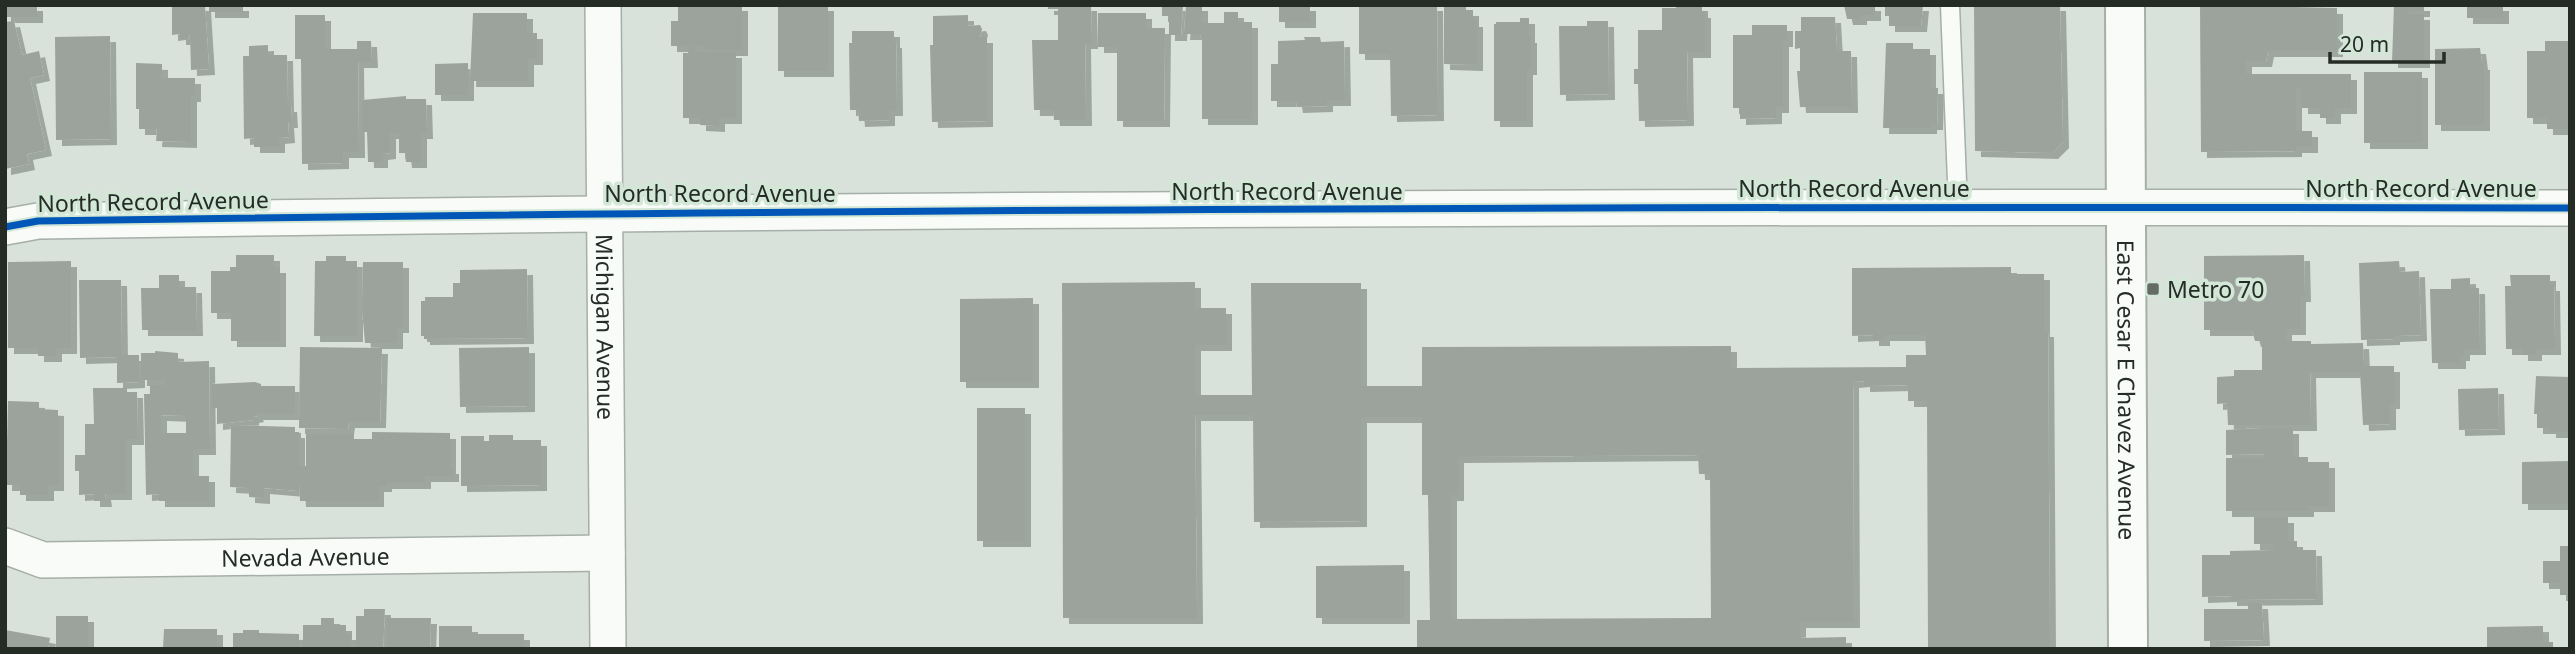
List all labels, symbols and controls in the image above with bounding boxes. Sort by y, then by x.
scale bar [2330,21,2444,65]
text: 20 m [2340,30,2389,58]
street label: North Record Avenue [1738,172,1970,204]
street label: North Record Avenue [2305,172,2537,204]
street label: North Record Avenue [1171,175,1403,207]
street label: North Record Avenue [604,177,836,209]
street label: North Record Avenue [37,183,269,219]
street label: Michigan Avenue [589,234,622,420]
street label: East Cesar E Chavez Avenue [2110,240,2143,540]
place label: Metro 70 [2167,273,2264,305]
marker: Metro 70 [2145,281,2161,297]
street label: Nevada Avenue [221,540,390,574]

